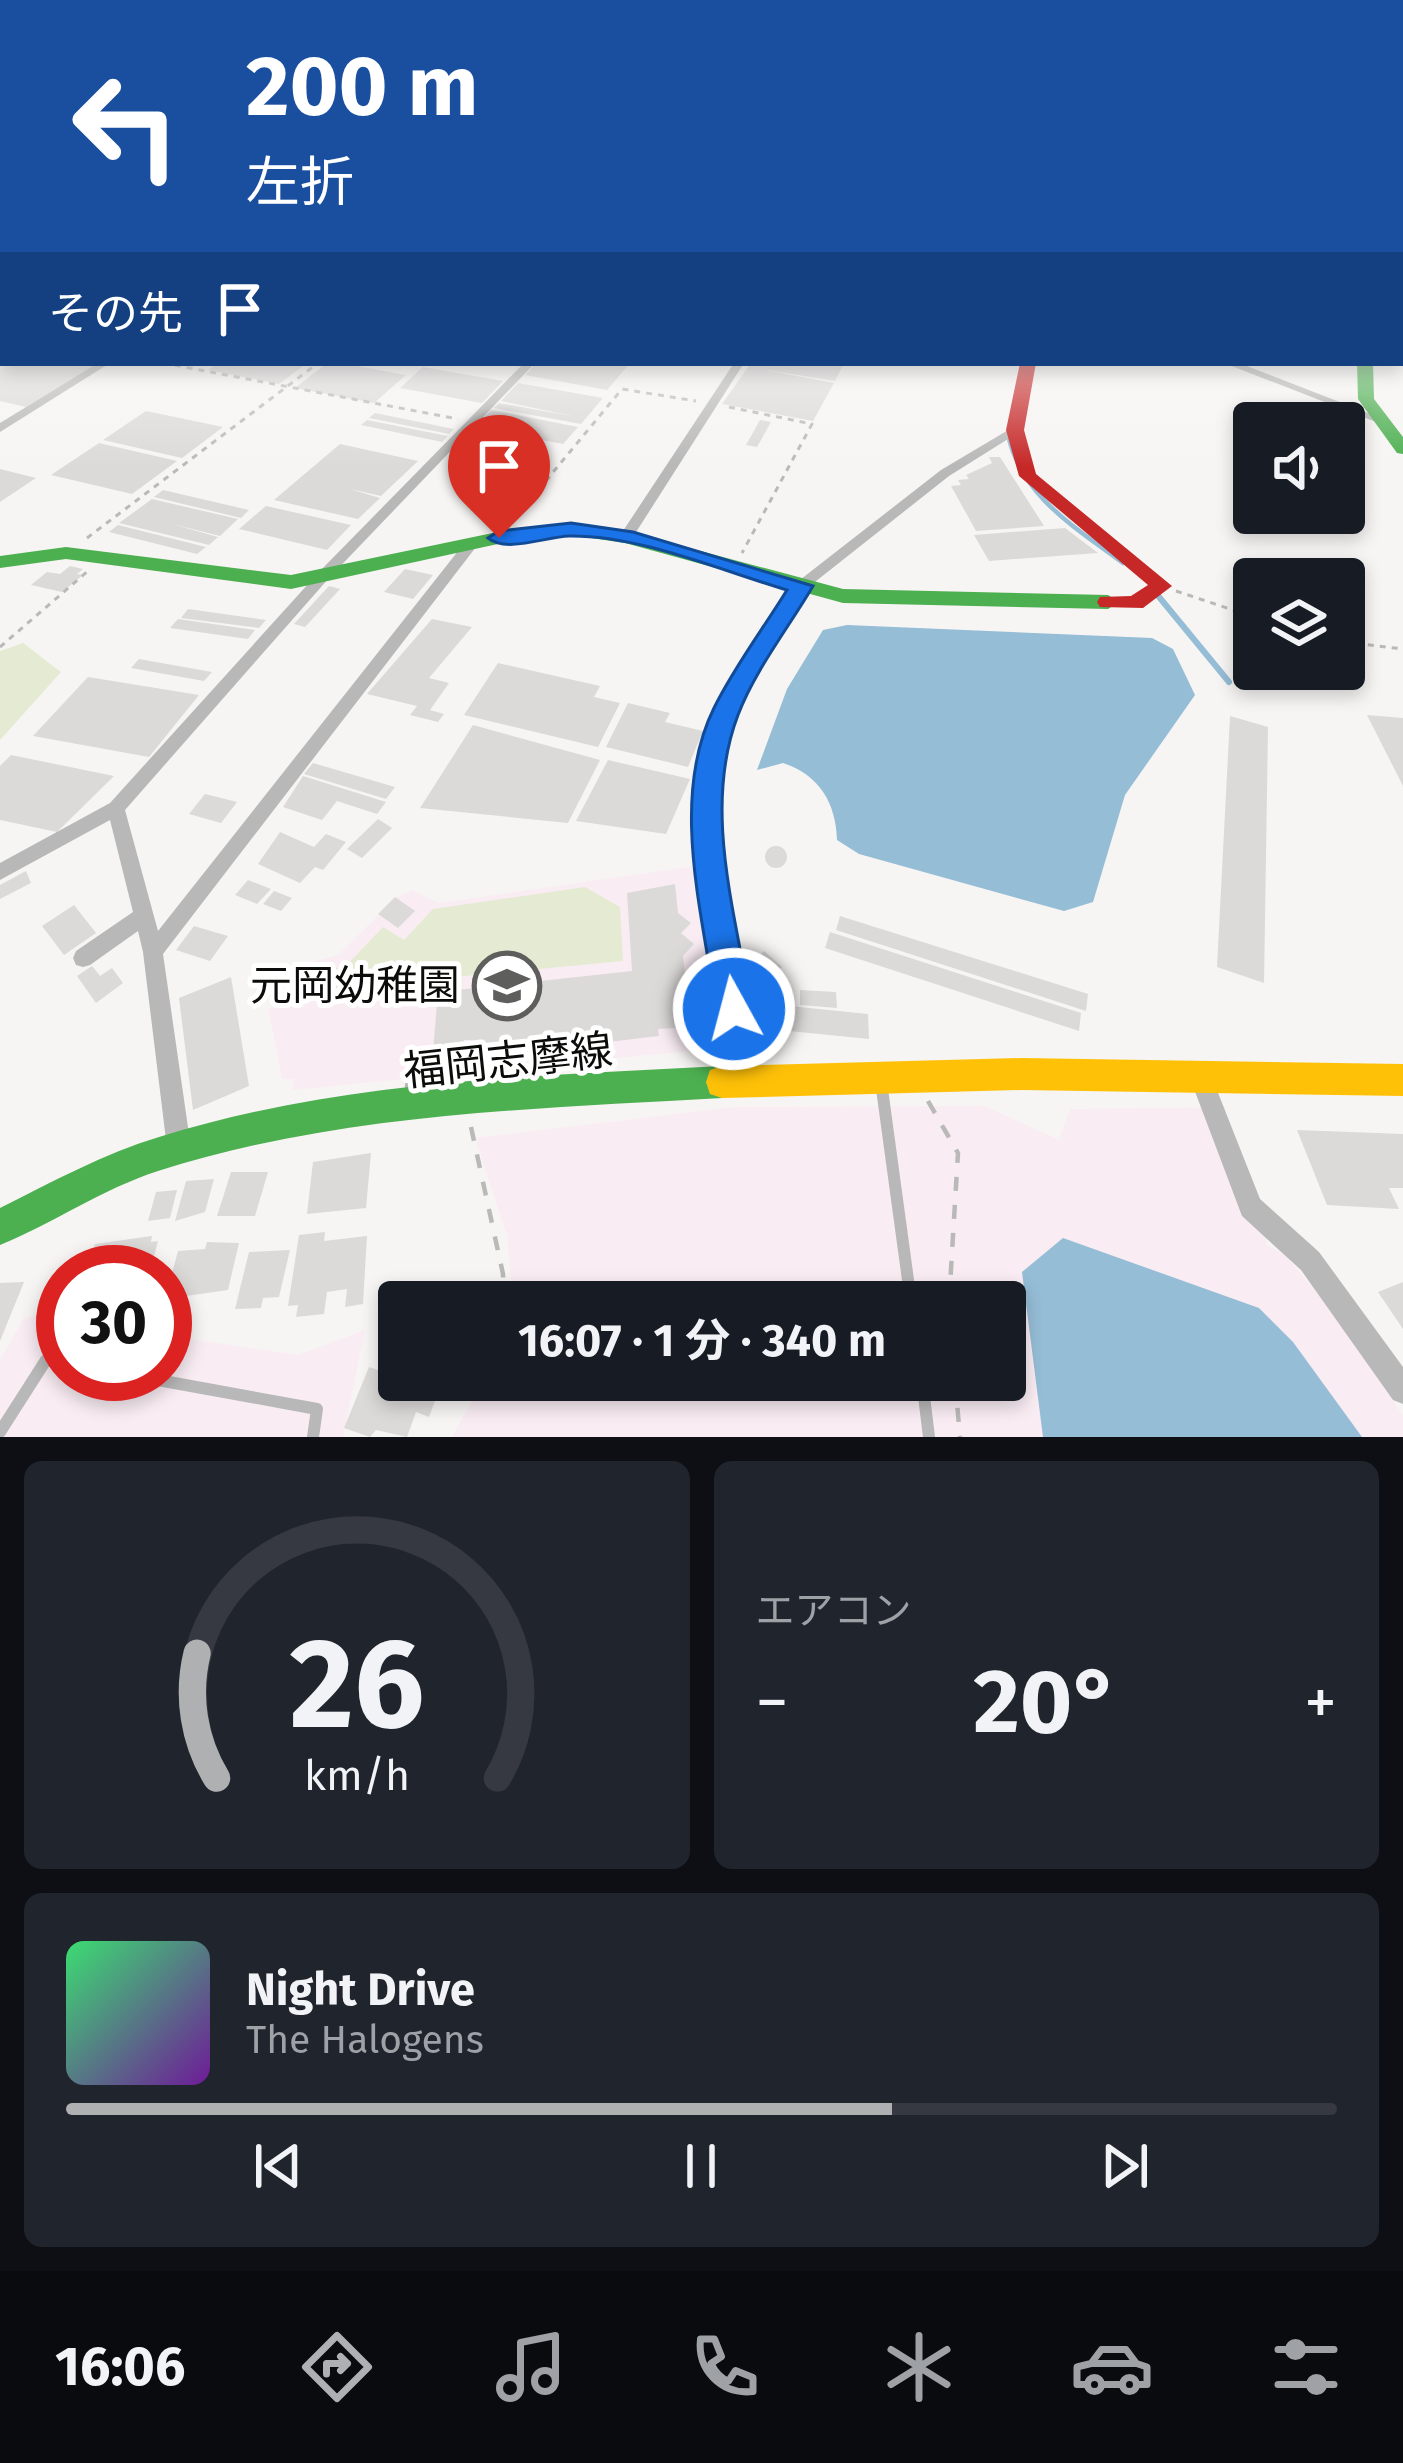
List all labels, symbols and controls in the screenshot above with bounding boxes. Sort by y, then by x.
text: 200 m [246,36,479,137]
icon: left [48,48,204,204]
text: 左折 [246,151,354,215]
icon: arrive [207,276,273,342]
text: その先 [48,287,183,341]
map controls [1233,402,1365,690]
button: sound [1233,402,1365,534]
pin [448,415,550,538]
icon: arrive [466,433,532,499]
button: layers [1233,558,1365,690]
position arrow [671,946,797,1072]
school or university icon: 元岡幼稚園 [472,951,542,1021]
place label: 元岡幼稚園 [250,961,460,1011]
street label: 福岡志摩線 [401,1025,615,1097]
speed limit sign: 30 [36,1245,192,1401]
text: 16:07 · 1 分 · 340 m [518,1314,886,1368]
text: エアコン [756,1588,912,1634]
text: 26 [289,1610,424,1760]
text: 20° [973,1648,1119,1756]
text: − [756,1663,789,1742]
text: + [1304,1663,1337,1742]
text: km/h [304,1750,410,1801]
text: Night Drive [246,1963,475,2017]
text: The Halogens [246,2017,484,2063]
icon: previous [245,2133,311,2199]
icon: pause [668,2133,734,2199]
icon: next [1092,2133,1158,2199]
icon: directions [295,2325,379,2409]
icon: music [489,2325,573,2409]
icon: phone [683,2325,767,2409]
icon: climate [877,2325,961,2409]
icon: car [1070,2325,1154,2409]
icon: filters [1264,2325,1348,2409]
text: 16:06 [55,2335,185,2399]

